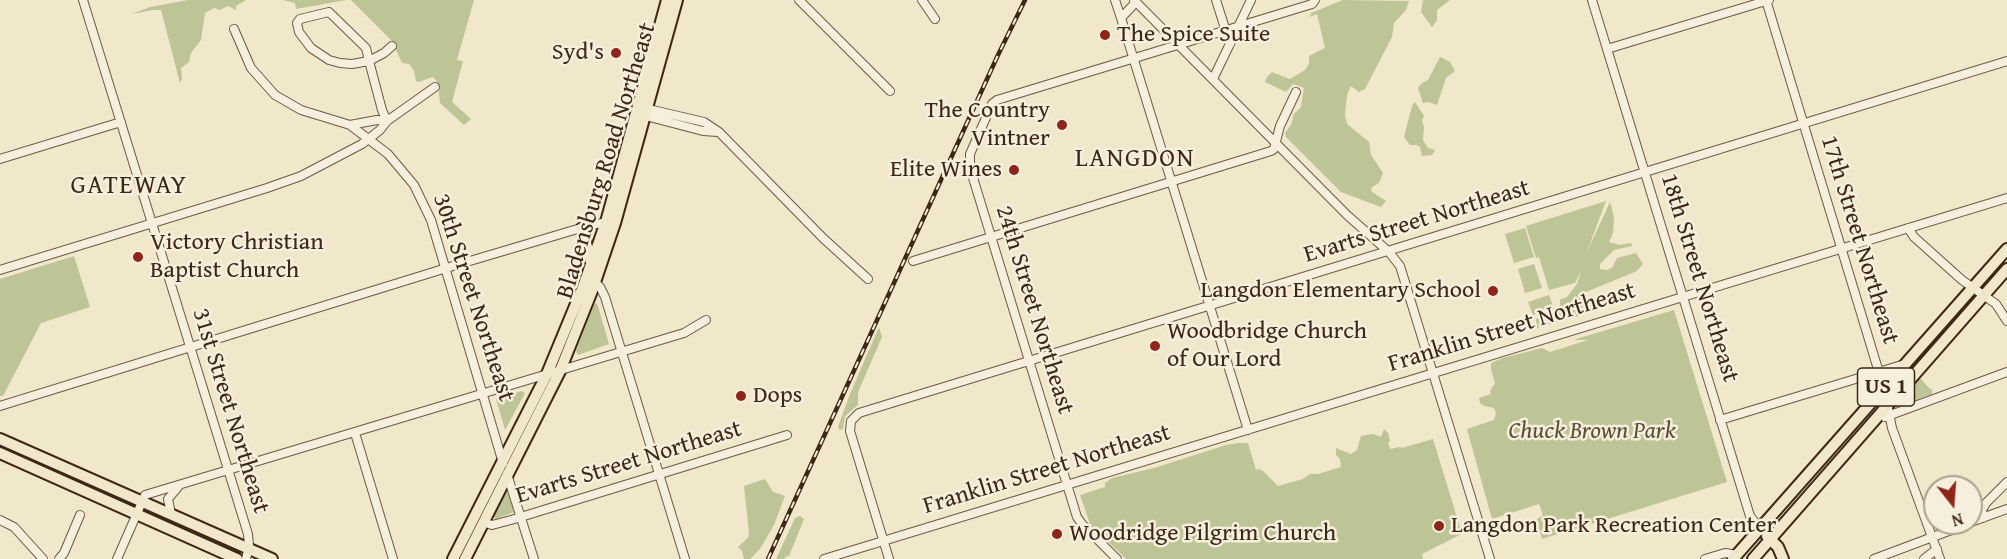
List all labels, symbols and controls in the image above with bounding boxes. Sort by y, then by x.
street label: Bladensburg Road Northeast [551,19,663,303]
place label: The Spice Suite [1117,21,1270,49]
marker: The Spice Suite [1098,28,1112,42]
place label: Syd's [552,39,604,67]
marker: Syd's [609,46,623,60]
place label: The Country Vintner [924,97,1050,153]
marker: The Country Vintner [1055,118,1069,132]
street label: 17th Street Northeast [1814,132,1904,348]
district label: LANGDON [1075,143,1195,175]
place label: Elite Wines [890,156,1002,184]
marker: Elite Wines [1007,163,1021,177]
district label: GATEWAY [70,170,188,202]
street label: 18th Street Northeast [1654,170,1744,386]
street label: Evarts Street Northeast [1301,174,1533,270]
street label: 30th Street Northeast [426,190,520,406]
street label: 24th Street Northeast [989,202,1079,418]
place label: Victory Christian Baptist Church [150,229,324,285]
marker: Victory Christian Baptist Church [131,250,145,264]
place label: Langdon Elementary School [1201,277,1481,305]
street label: Franklin Street Northeast [1385,277,1639,379]
marker: Langdon Elementary School [1486,284,1500,298]
street label: 31st Street Northeast [185,305,275,517]
place label: Woodbridge Church of Our Lord [1167,318,1367,374]
marker: Woodbridge Church of Our Lord [1148,339,1162,353]
road number: US 1 [1858,368,1914,406]
place label: Dops [753,382,802,410]
marker: Dops [734,389,748,403]
street label: Evarts Street Northeast [513,415,745,511]
park label: Chuck Brown Park [1508,418,1676,446]
street label: Franklin Street Northeast [920,419,1174,521]
north arrow [1923,475,1983,535]
text: N [1949,507,1966,533]
place label: Langdon Park Recreation Center [1451,512,1776,540]
marker: Langdon Park Recreation Center [1432,519,1446,533]
place label: Woodridge Pilgrim Church [1069,520,1336,548]
marker: Woodridge Pilgrim Church [1050,527,1064,541]

